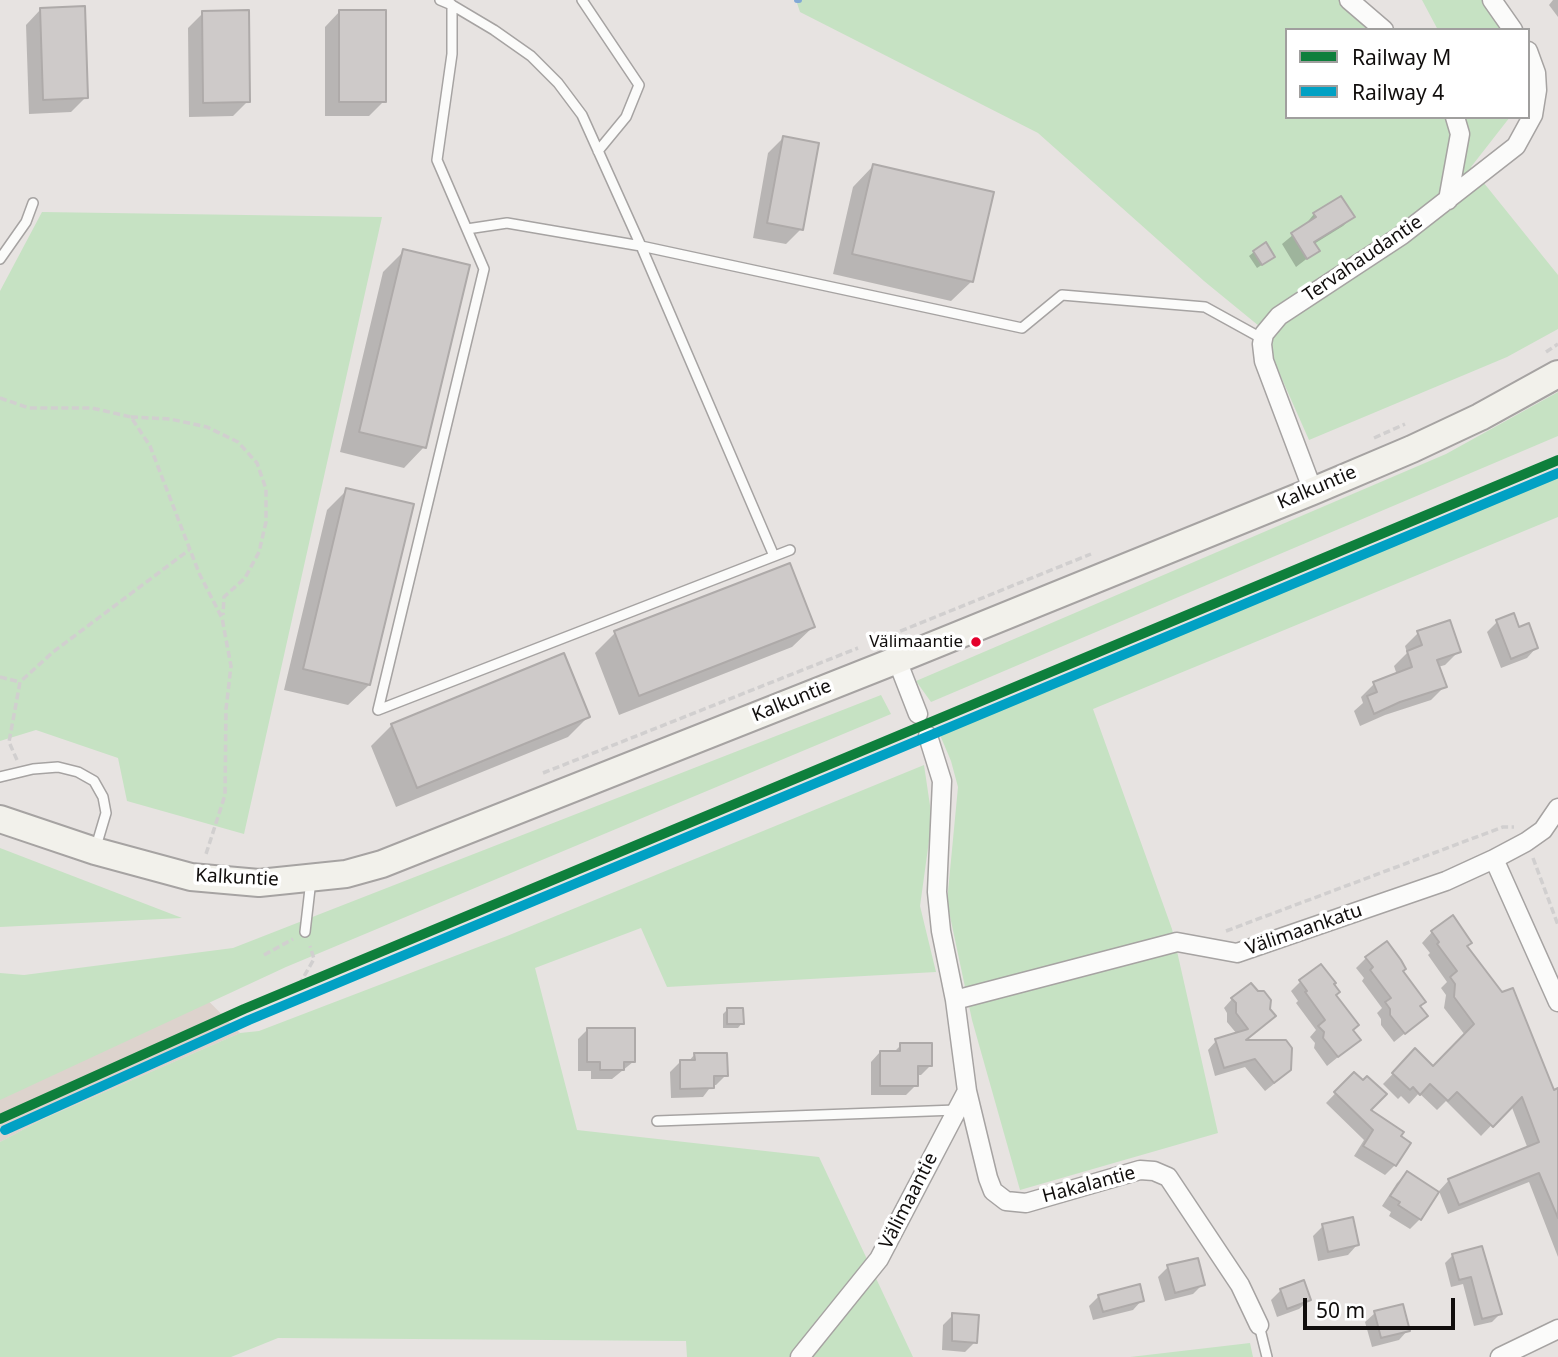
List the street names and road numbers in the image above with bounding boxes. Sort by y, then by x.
street label: Tervahaudantie [1299,211,1427,307]
street label: Kalkuntie [1274,461,1360,515]
street label: Kalkuntie [749,675,835,727]
street label: Kalkuntie [195,864,279,892]
street label: Välimaankatu [1243,899,1365,961]
street label: Välimaantie [875,1149,943,1253]
street label: Hakalantie [1040,1162,1138,1208]

